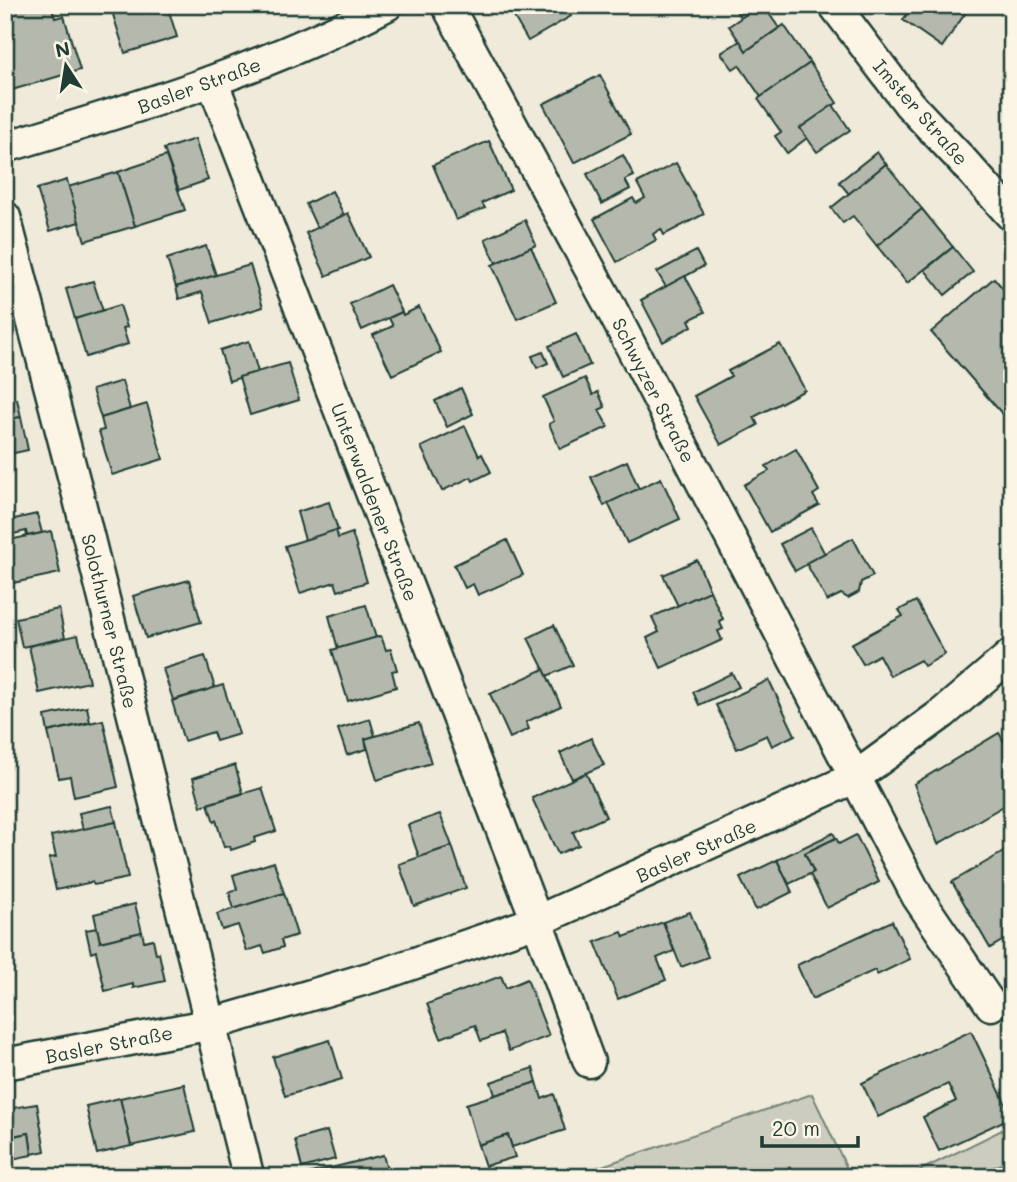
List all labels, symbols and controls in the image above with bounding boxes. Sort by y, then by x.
north arrow [32,32,102,102]
text: N [53,35,72,63]
street label: Basler Straße [134,51,264,119]
street label: Imster Straße [868,54,974,170]
street label: Schwyzer Straße [607,313,701,467]
street label: Unterwaldener Straße [326,399,424,605]
street label: Solothurner Straße [76,531,144,711]
street label: Basler Straße [632,812,760,888]
street label: Basler Straße [43,1019,175,1069]
scale bar [762,1105,858,1149]
text: 20 m [772,1114,820,1141]

